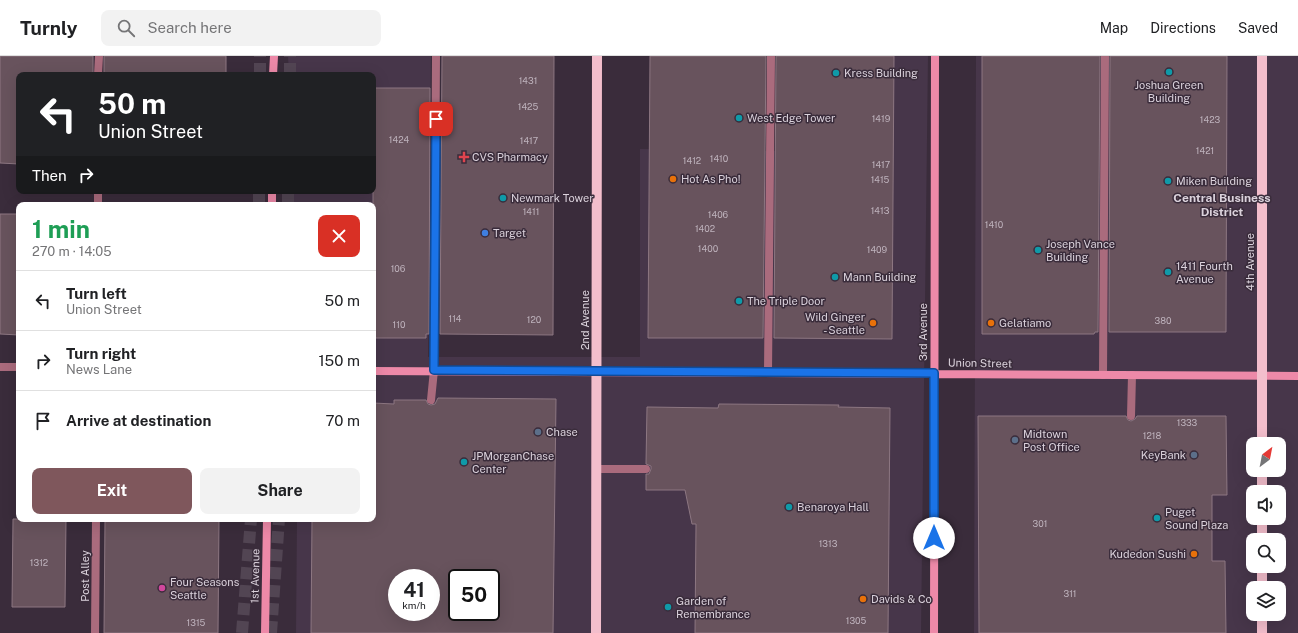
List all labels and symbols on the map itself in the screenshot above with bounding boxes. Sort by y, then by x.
place label: Kress Building [844,67,918,79]
marker: Joshua Green Building [1164,67,1174,77]
marker: Kress Building [831,68,841,78]
house number: 1431 [519,75,537,86]
place label: Joshua Green Building [1135,79,1203,104]
house number: 1425 [518,101,538,112]
pin [419,102,453,136]
place label: West Edge Tower [747,112,835,124]
marker: West Edge Tower [734,113,744,123]
house number: 1419 [872,113,891,124]
house number: 1423 [1200,114,1221,125]
house number: 1424 [389,134,410,145]
house number: 1417 [520,135,538,146]
house number: 1421 [1196,145,1214,156]
place label: CVS Pharmacy [472,151,548,163]
marker: CVS Pharmacy [459,152,469,162]
house number: 1410 [710,153,729,164]
house number: 1412 [683,155,701,166]
house number: 1417 [872,159,890,170]
place label: Hot As Pho! [681,173,740,185]
marker: Hot As Pho! [668,174,678,184]
house number: 1415 [871,174,890,185]
place label: Miken Building [1176,175,1252,187]
marker: Miken Building [1163,176,1173,186]
district label: Central Business District [1173,191,1271,219]
place label: Newmark Tower [511,192,594,204]
marker: Newmark Tower [498,193,508,203]
house number: 1413 [871,205,890,216]
house number: 1411 [523,206,539,217]
house number: 1406 [708,209,729,220]
house number: 1410 [985,219,1004,230]
house number: 1402 [695,223,715,234]
place label: Target [493,227,526,239]
marker: Target [480,228,490,238]
street label: 4th Avenue [1244,233,1256,291]
place label: Joseph Vance Building [1046,238,1115,263]
house number: 1400 [698,243,719,254]
house number: 1409 [867,244,888,255]
marker: Joseph Vance Building [1033,245,1043,255]
place label: 1411 Fourth Avenue [1176,260,1233,285]
house number: 106 [391,263,406,274]
marker: 1411 Fourth Avenue [1163,267,1173,277]
place label: Mann Building [843,271,917,283]
marker: Mann Building [830,272,840,282]
street label: 2nd Avenue [579,290,591,350]
place label: The Triple Door [747,295,825,307]
marker: The Triple Door [734,296,744,306]
street label: 3rd Avenue [917,303,929,361]
place label: Wild Ginger - Seattle [805,311,865,336]
house number: 114 [449,313,462,324]
house number: 120 [527,314,542,325]
house number: 380 [1155,315,1172,326]
place label: Gelatiamo [999,317,1051,329]
marker: Wild Ginger - Seattle [868,318,878,328]
marker: Gelatiamo [986,318,996,328]
house number: 110 [393,319,406,330]
street label: Union Street [948,356,1012,370]
house number: 1333 [1177,417,1198,428]
place label: Chase [546,426,578,438]
marker: Chase [533,427,543,437]
place label: Midtown Post Office [1023,428,1080,453]
house number: 1218 [1143,430,1161,441]
marker: Midtown Post Office [1010,435,1020,445]
north arrow [1246,437,1286,477]
place label: KeyBank [1141,449,1186,461]
place label: JPMorganChase Center [472,450,554,475]
marker: KeyBank [1189,450,1199,460]
marker: JPMorganChase Center [459,457,469,467]
place label: Benaroya Hall [797,501,869,513]
marker: Benaroya Hall [784,502,794,512]
place label: Puget Sound Plaza [1165,506,1228,531]
marker: Puget Sound Plaza [1152,513,1162,523]
position arrow [913,517,955,559]
house number: 301 [1033,518,1047,529]
house number: 1313 [819,538,838,549]
place label: Kudedon Sushi [1109,548,1186,560]
street label: 1st Avenue [249,549,261,603]
marker: Kudedon Sushi [1189,549,1199,559]
street label: Post Alley [79,550,91,602]
house number: 1312 [30,557,48,568]
speed limit sign: 50 [448,569,500,621]
place label: Four Seasons Seattle [170,576,240,601]
marker: Four Seasons Seattle [157,583,167,593]
house number: 311 [1064,588,1077,599]
place label: Davids & Co [871,593,932,605]
marker: Davids & Co [858,594,868,604]
place label: Garden of Remembrance [676,595,750,620]
marker: Garden of Remembrance [663,602,673,612]
house number: 1305 [846,615,867,626]
house number: 1315 [187,617,206,628]

